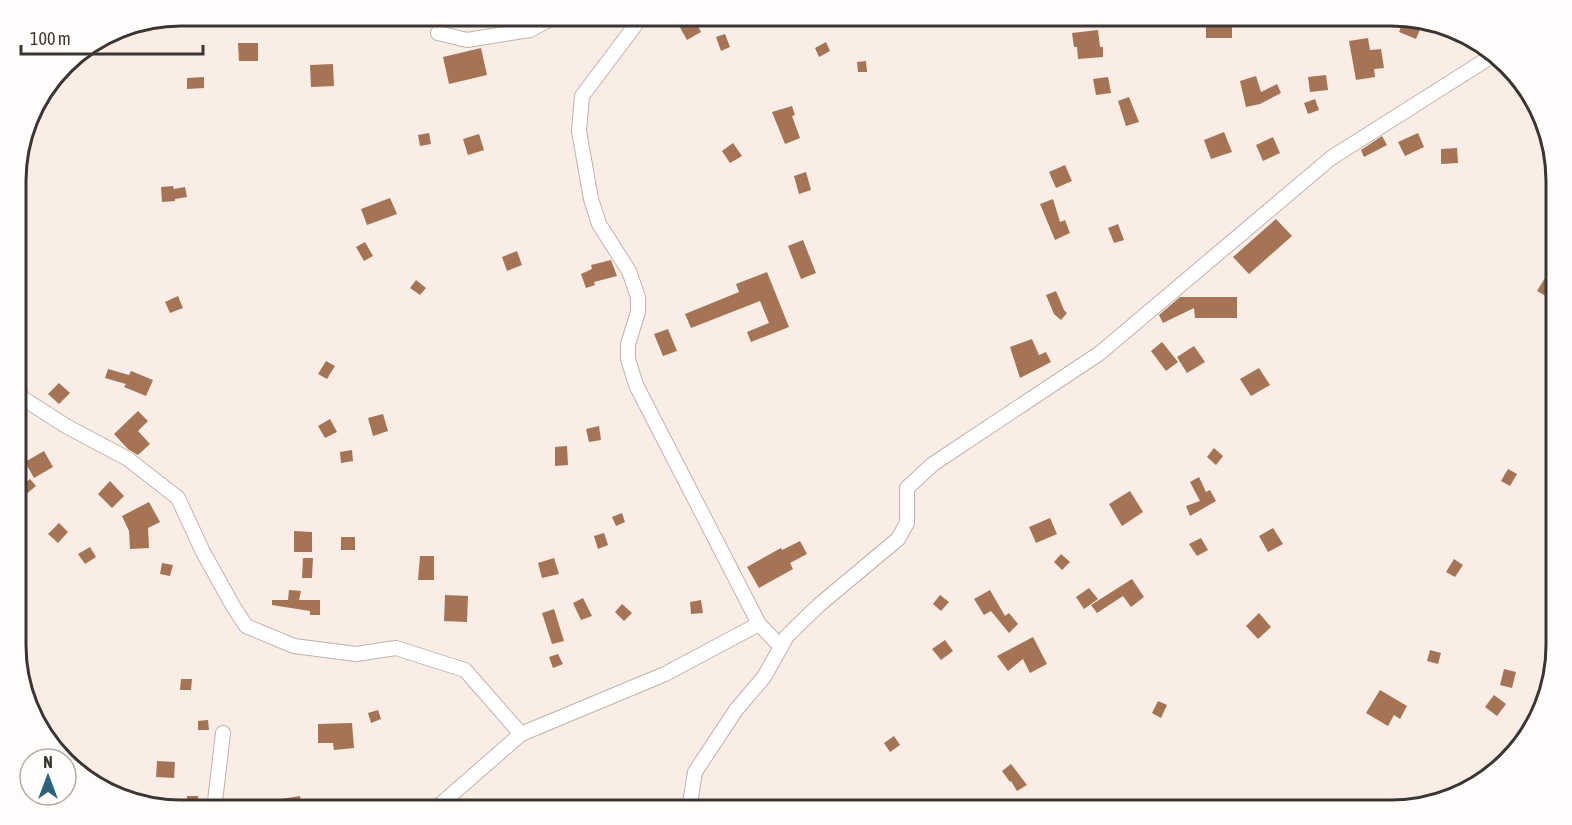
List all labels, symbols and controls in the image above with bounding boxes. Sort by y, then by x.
scale bar [21,18,202,56]
text: 100 m [30,28,71,49]
north arrow [18,747,78,807]
text: N [43,753,53,771]

